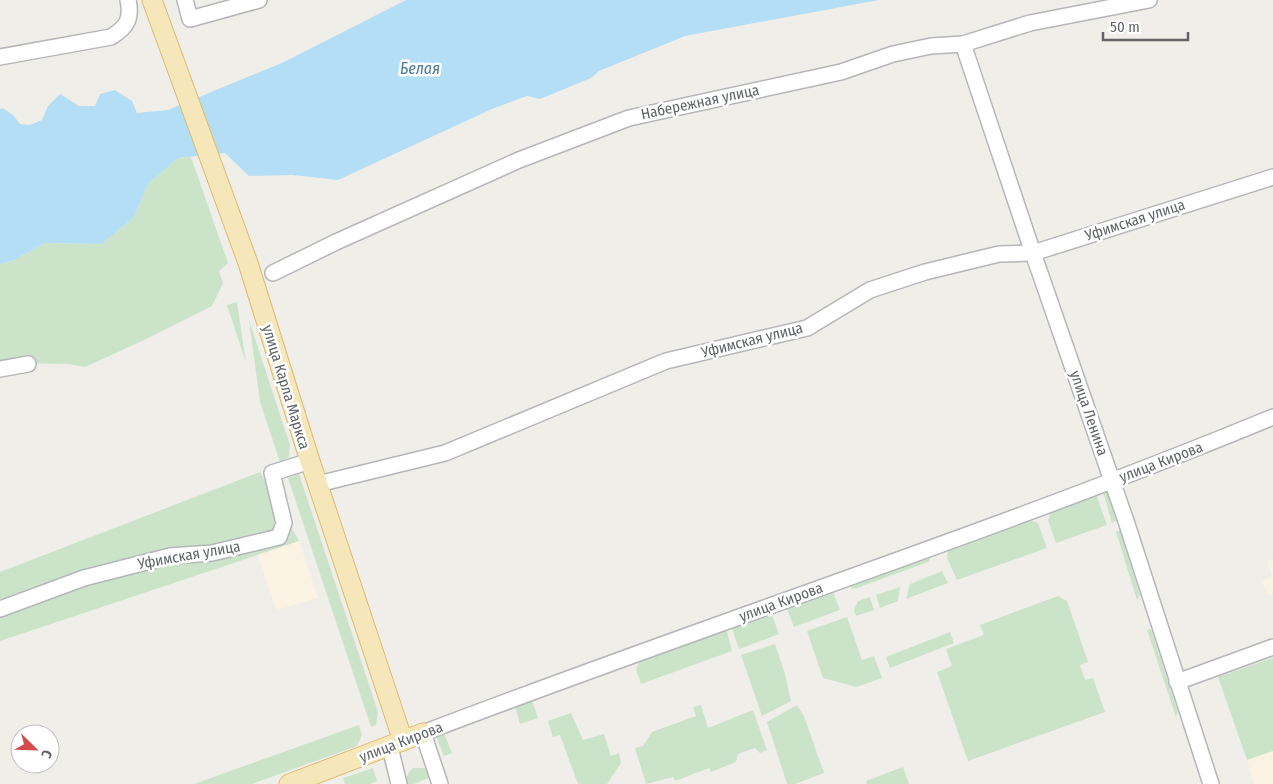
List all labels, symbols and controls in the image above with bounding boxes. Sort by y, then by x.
scale bar [1103,10,1188,42]
text: 50 m [1110,18,1140,36]
water label: Белая [400,59,440,78]
street label: Набережная улица [639,81,761,123]
street label: Уфимская улица [1082,195,1187,245]
street label: Уфимская улица [698,319,805,362]
street label: улица Карла Маркса [258,323,314,451]
street label: улица Ленина [1066,368,1112,458]
street label: улица Кирова [1117,438,1205,486]
street label: Уфимская улица [135,537,242,573]
street label: улица Кирова [737,579,825,625]
street label: улица Кирова [357,718,445,766]
north arrow [10,724,60,774]
text: С [37,747,56,761]

